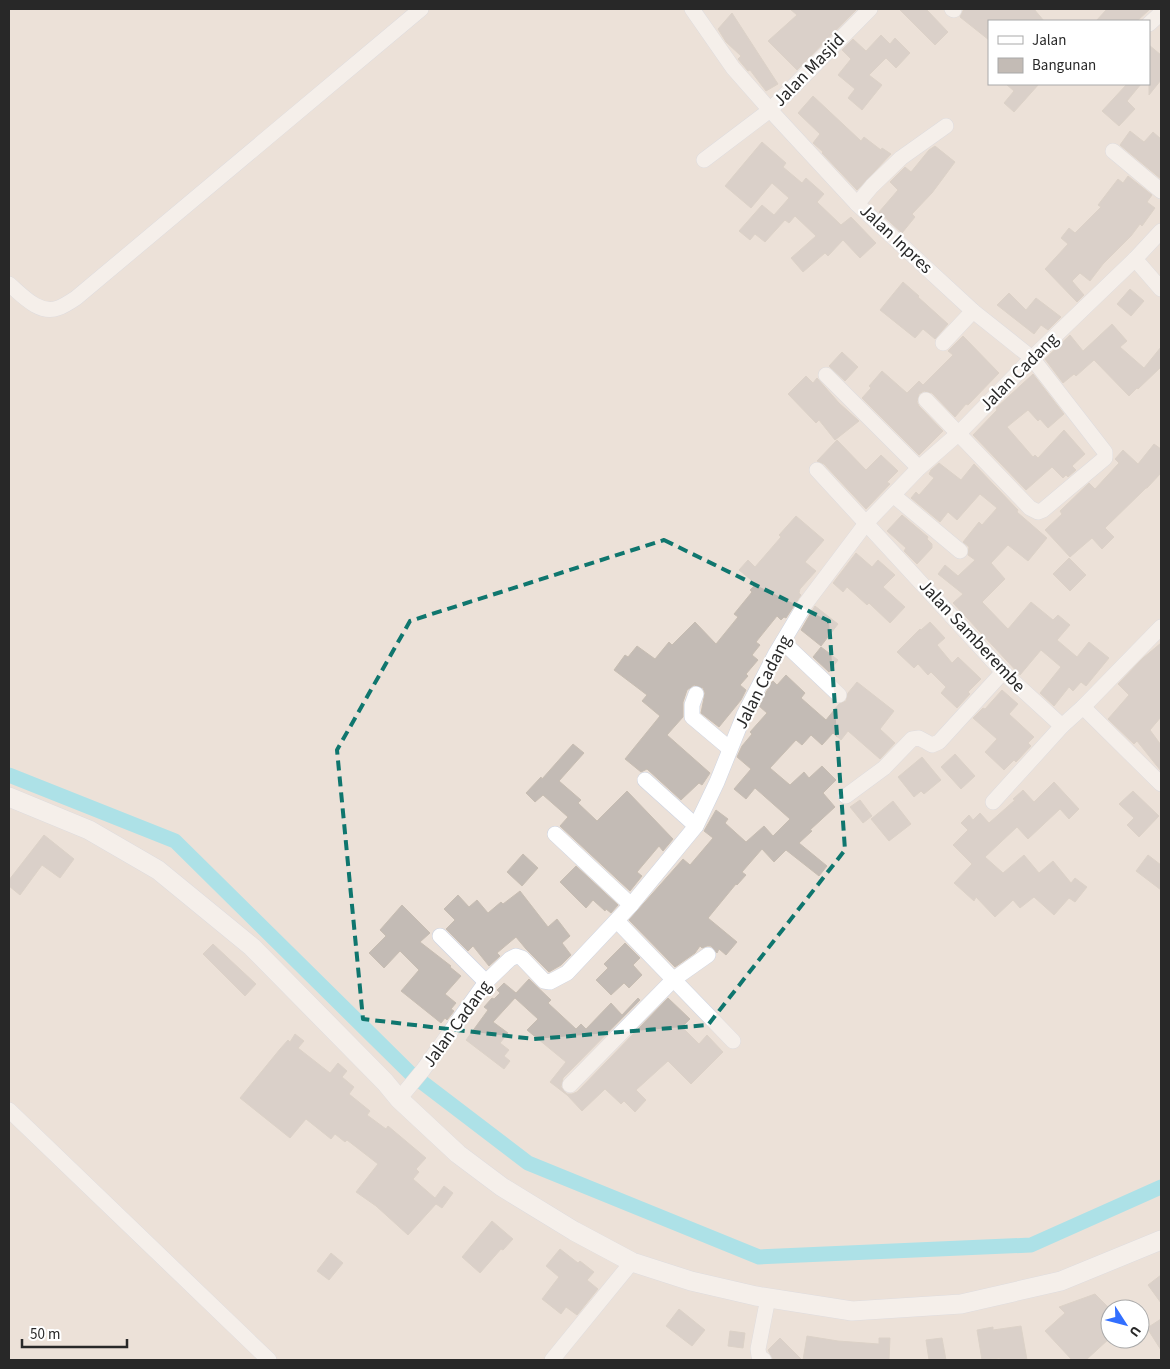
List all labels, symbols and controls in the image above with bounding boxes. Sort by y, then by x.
legend [988,20,1150,85]
street label: Jalan Masjid [768,28,850,112]
text: Jalan [1032,30,1066,51]
text: Bangunan [1032,55,1096,76]
street label: Jalan Inpres [854,199,938,279]
street label: Jalan Cadang [974,327,1064,417]
street label: Jalan Samberembe [913,574,1031,698]
street label: Jalan Cadang [729,631,797,733]
street label: Jalan Cadang [417,975,497,1073]
north arrow [1100,1299,1150,1349]
scale bar [22,1316,128,1348]
text: U [1124,1321,1146,1341]
text: 50 m [30,1324,60,1345]

